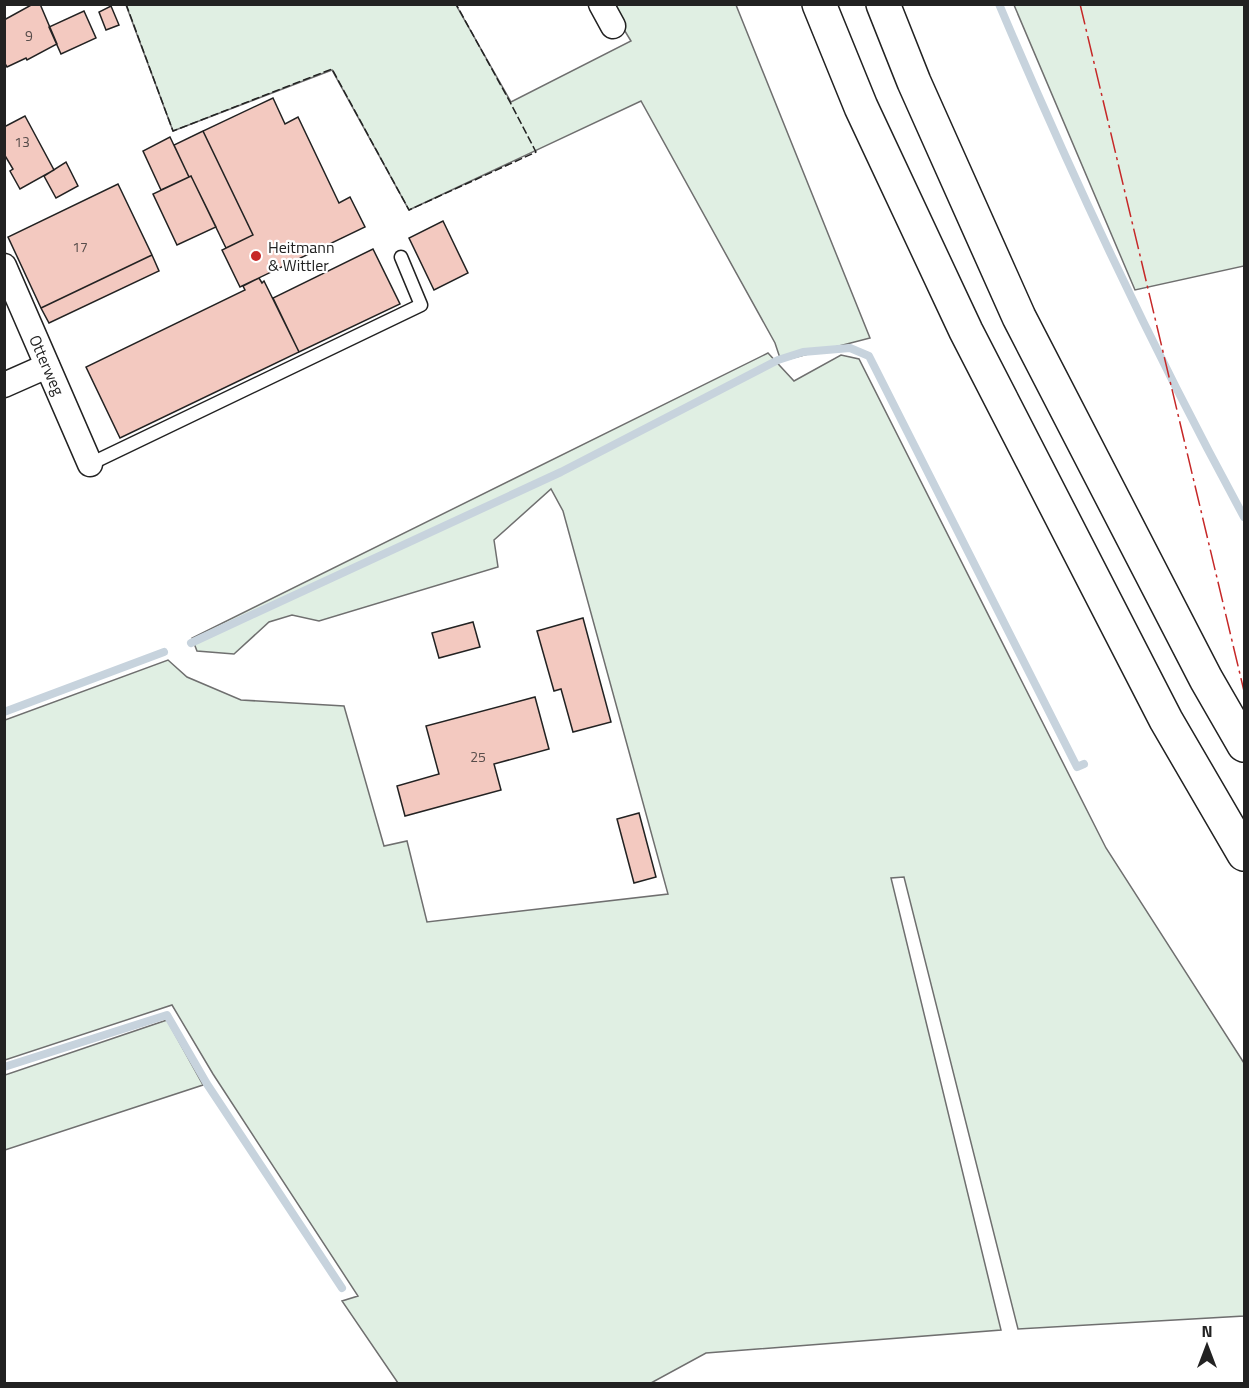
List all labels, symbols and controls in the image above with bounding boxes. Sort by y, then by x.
house number: 9 [25,25,33,46]
house number: 13 [14,131,30,152]
place label: Heitmann & Wittler [268,235,335,277]
house number: 17 [72,236,88,257]
marker: Heitmann & Wittler [249,249,263,263]
street label: Otterweg [23,331,71,399]
house number: 25 [470,746,486,767]
north arrow [1177,1316,1237,1376]
text: N [1201,1319,1213,1343]

